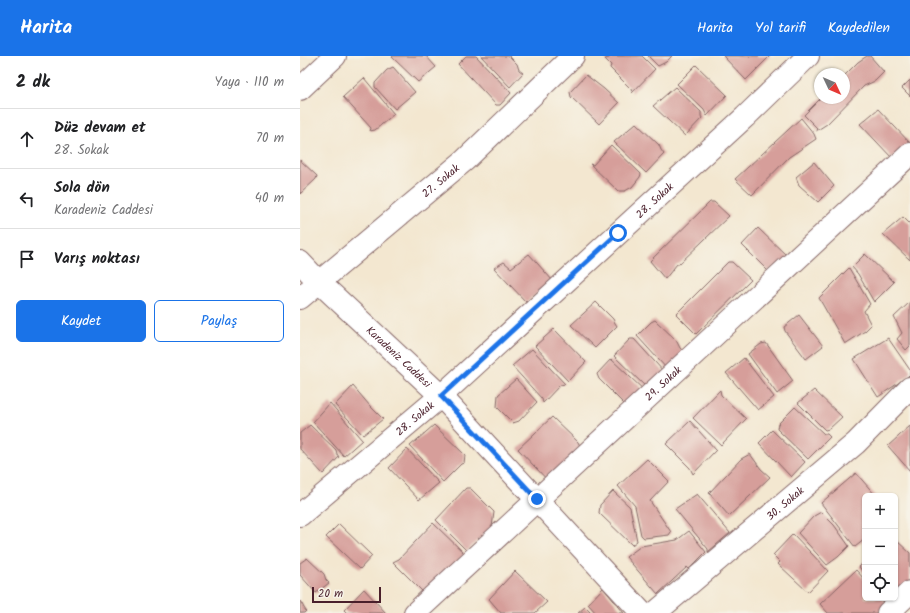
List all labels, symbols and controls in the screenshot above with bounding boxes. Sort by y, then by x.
text: Harita [20,13,72,43]
text: Harita [697,17,733,39]
text: Yol tarifi [755,17,806,39]
text: Kaydedilen [828,17,890,39]
north arrow [814,68,850,104]
text: 2 dk [16,69,50,96]
text: Yaya · 110 m [215,72,284,93]
text: Düz devam et [54,116,146,140]
icon: ahead [16,128,38,150]
text: 70 m [256,128,284,149]
text: 28. Sokak [54,140,109,161]
street label: 27. Sokak [418,160,465,203]
text: Sola dön [54,176,110,200]
street label: 28. Sokak [632,178,679,223]
icon: left [16,188,38,210]
text: 40 m [255,188,284,209]
text: Karadeniz Caddesi [54,200,153,221]
route start [609,224,627,242]
text: Varış noktası [54,247,140,271]
icon: arrive [16,248,38,270]
button: Kaydet [16,300,146,342]
button: Paylaş [154,300,284,342]
street label: Karadeniz Caddesi [362,322,435,393]
street label: 29. Sokak [641,361,687,406]
street label: 28. Sokak [392,397,439,441]
street label: 30. Sokak [762,482,809,525]
route end [528,490,546,508]
map controls [862,493,898,601]
button: + [862,493,898,529]
button: − [862,529,898,565]
button: locate [862,565,898,601]
scale bar [312,585,381,604]
text: 20 m [318,585,343,603]

